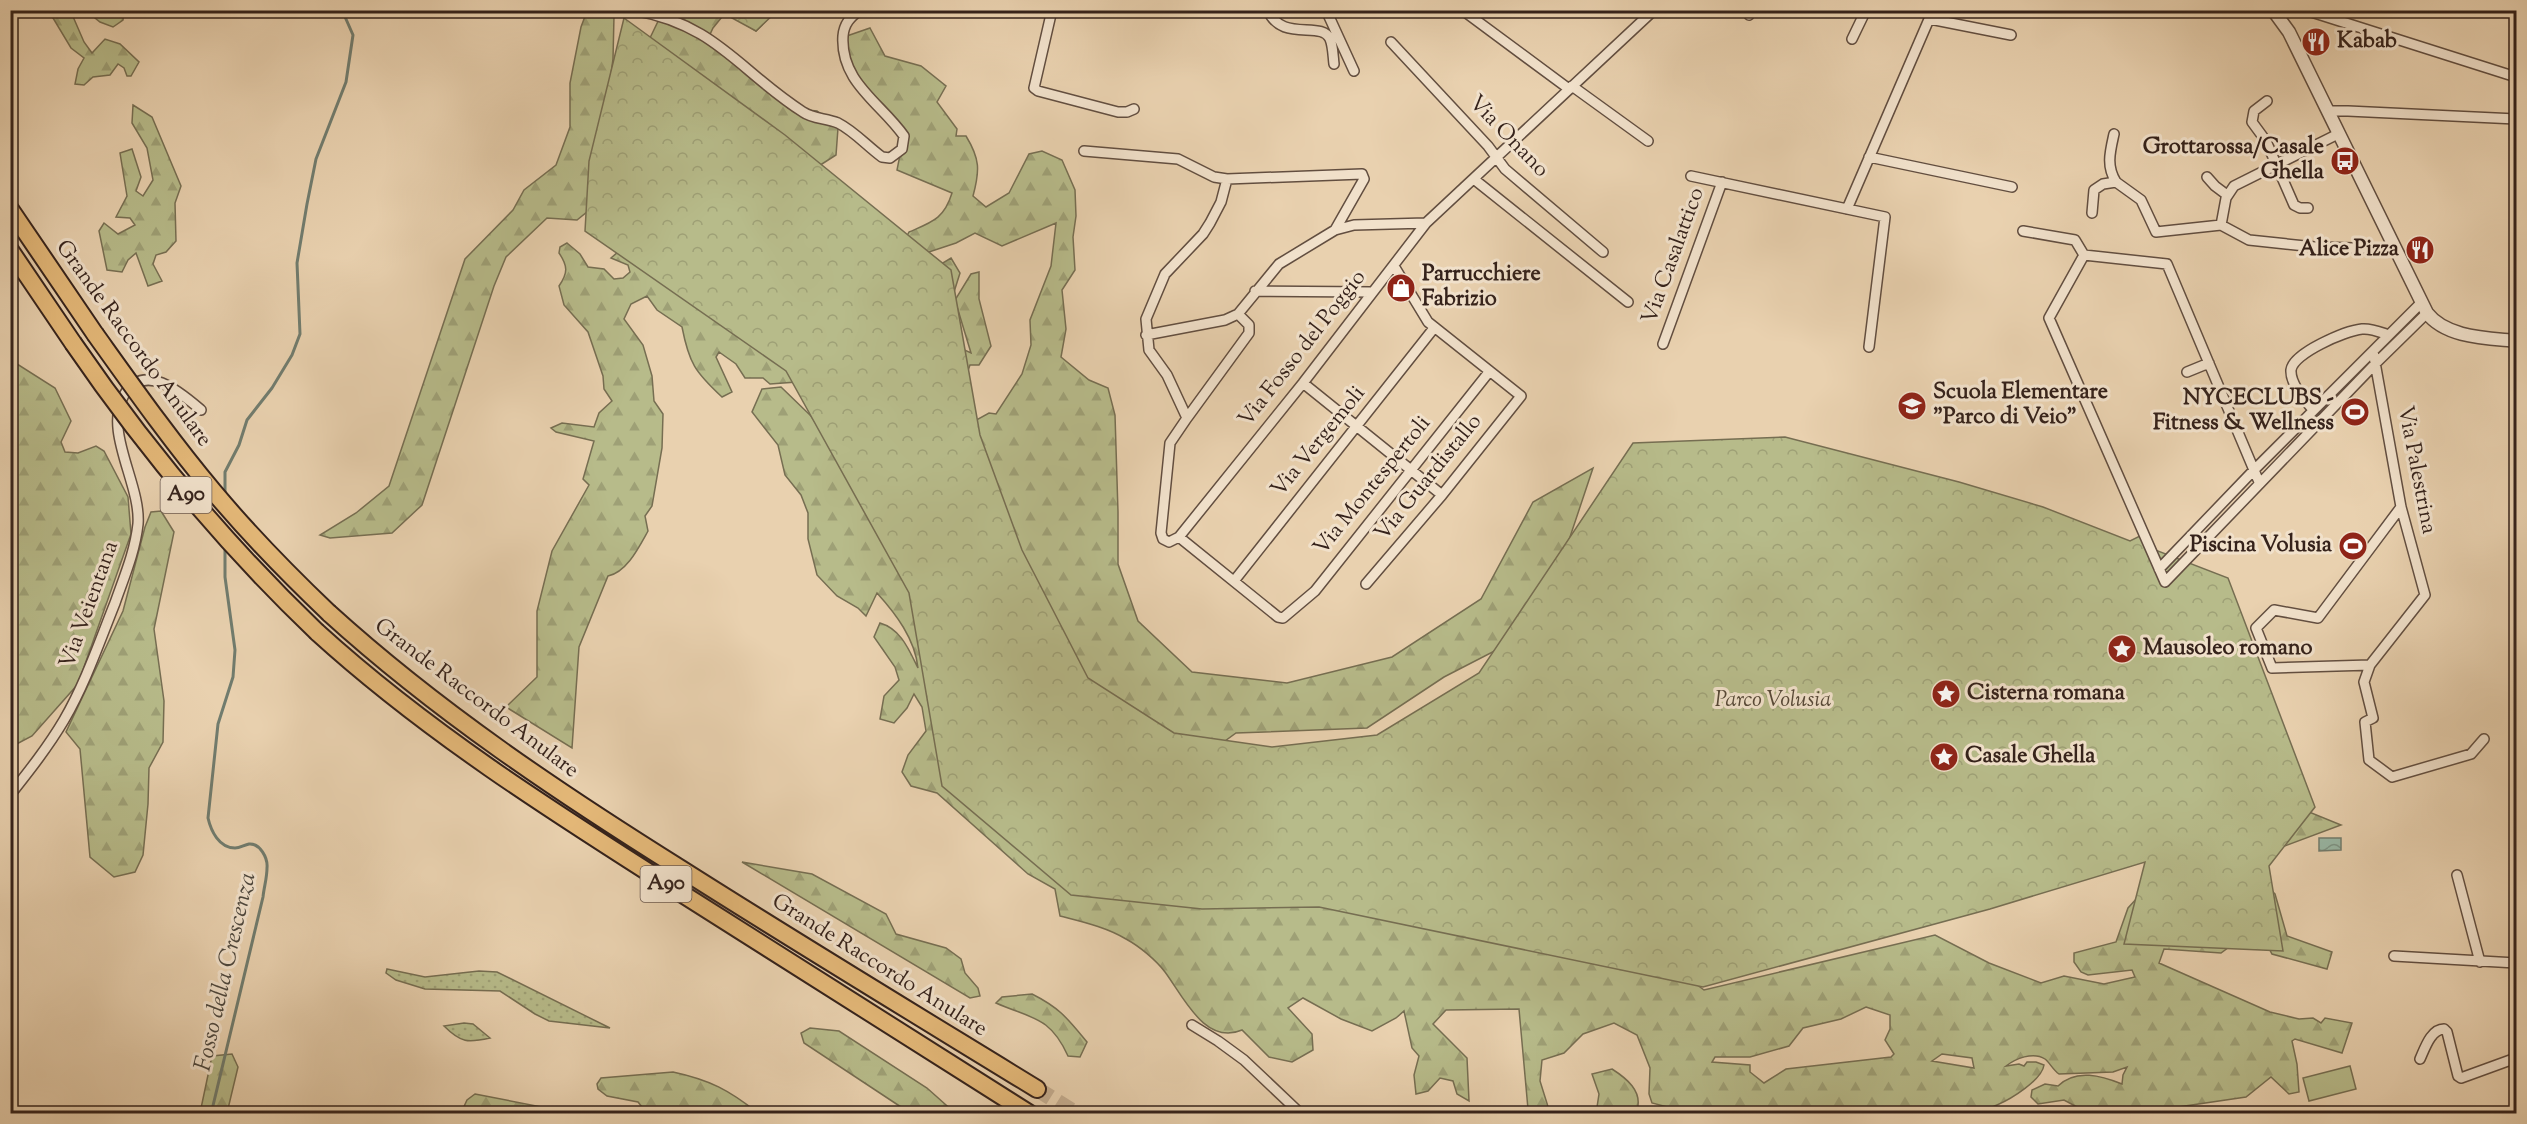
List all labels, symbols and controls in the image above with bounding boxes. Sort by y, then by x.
restaurant icon: Kabab [2300,26,2332,58]
place label: Kabab [2337,26,2397,58]
street label: Via Onano [1460,88,1556,186]
place label: Grottarossa/Casale Ghella [2143,132,2325,189]
bus stop icon: Grottarossa/Casale Ghella [2329,145,2361,177]
street label: Via Casalattico [1634,183,1714,329]
street label: Grande Raccordo Anulare [47,234,219,454]
place label: Alice Pizza [2299,234,2400,266]
restaurant icon: Alice Pizza [2404,234,2436,266]
place label: Parrucchiere Fabrizio [1422,259,1541,316]
street label: Via Fosso del Poggio [1231,264,1375,434]
shop icon: Parrucchiere Fabrizio [1385,272,1417,304]
place label: Scuola Elementare "Parco di Veio" [1933,377,2108,434]
street label: Via Vergemoli [1264,380,1374,504]
place label: NYCECLUBS - Fitness & Wellness [2153,383,2334,440]
school or university icon: Scuola Elementare "Parco di Veio" [1896,390,1928,422]
sports icon: NYCECLUBS - Fitness & Wellness [2339,396,2371,428]
street label: Via Palestrina [2388,403,2444,537]
street label: Via Guardistallo [1368,408,1490,548]
street label: Via Montespertoli [1307,409,1439,563]
road number: A90 [160,477,212,513]
place label: Piscina Volusia [2190,530,2333,562]
sports icon: Piscina Volusia [2337,530,2369,562]
street label: Via Veientana [52,537,128,673]
street label: Grande Raccordo Anulare [367,611,585,787]
place icon: Mausoleo romano [2106,633,2138,665]
place label: Mausoleo romano [2143,633,2313,665]
place icon: Cisterna romana [1930,678,1962,710]
place label: Cisterna romana [1967,678,2126,710]
park label: Parco Volusia [1715,685,1831,717]
place icon: Casale Ghella [1928,741,1960,773]
place label: Casale Ghella [1965,741,2096,773]
road number: A90 [640,866,692,902]
water label: Fosso della Crescenza [187,869,265,1075]
street label: Grande Raccordo Anulare [765,886,993,1046]

